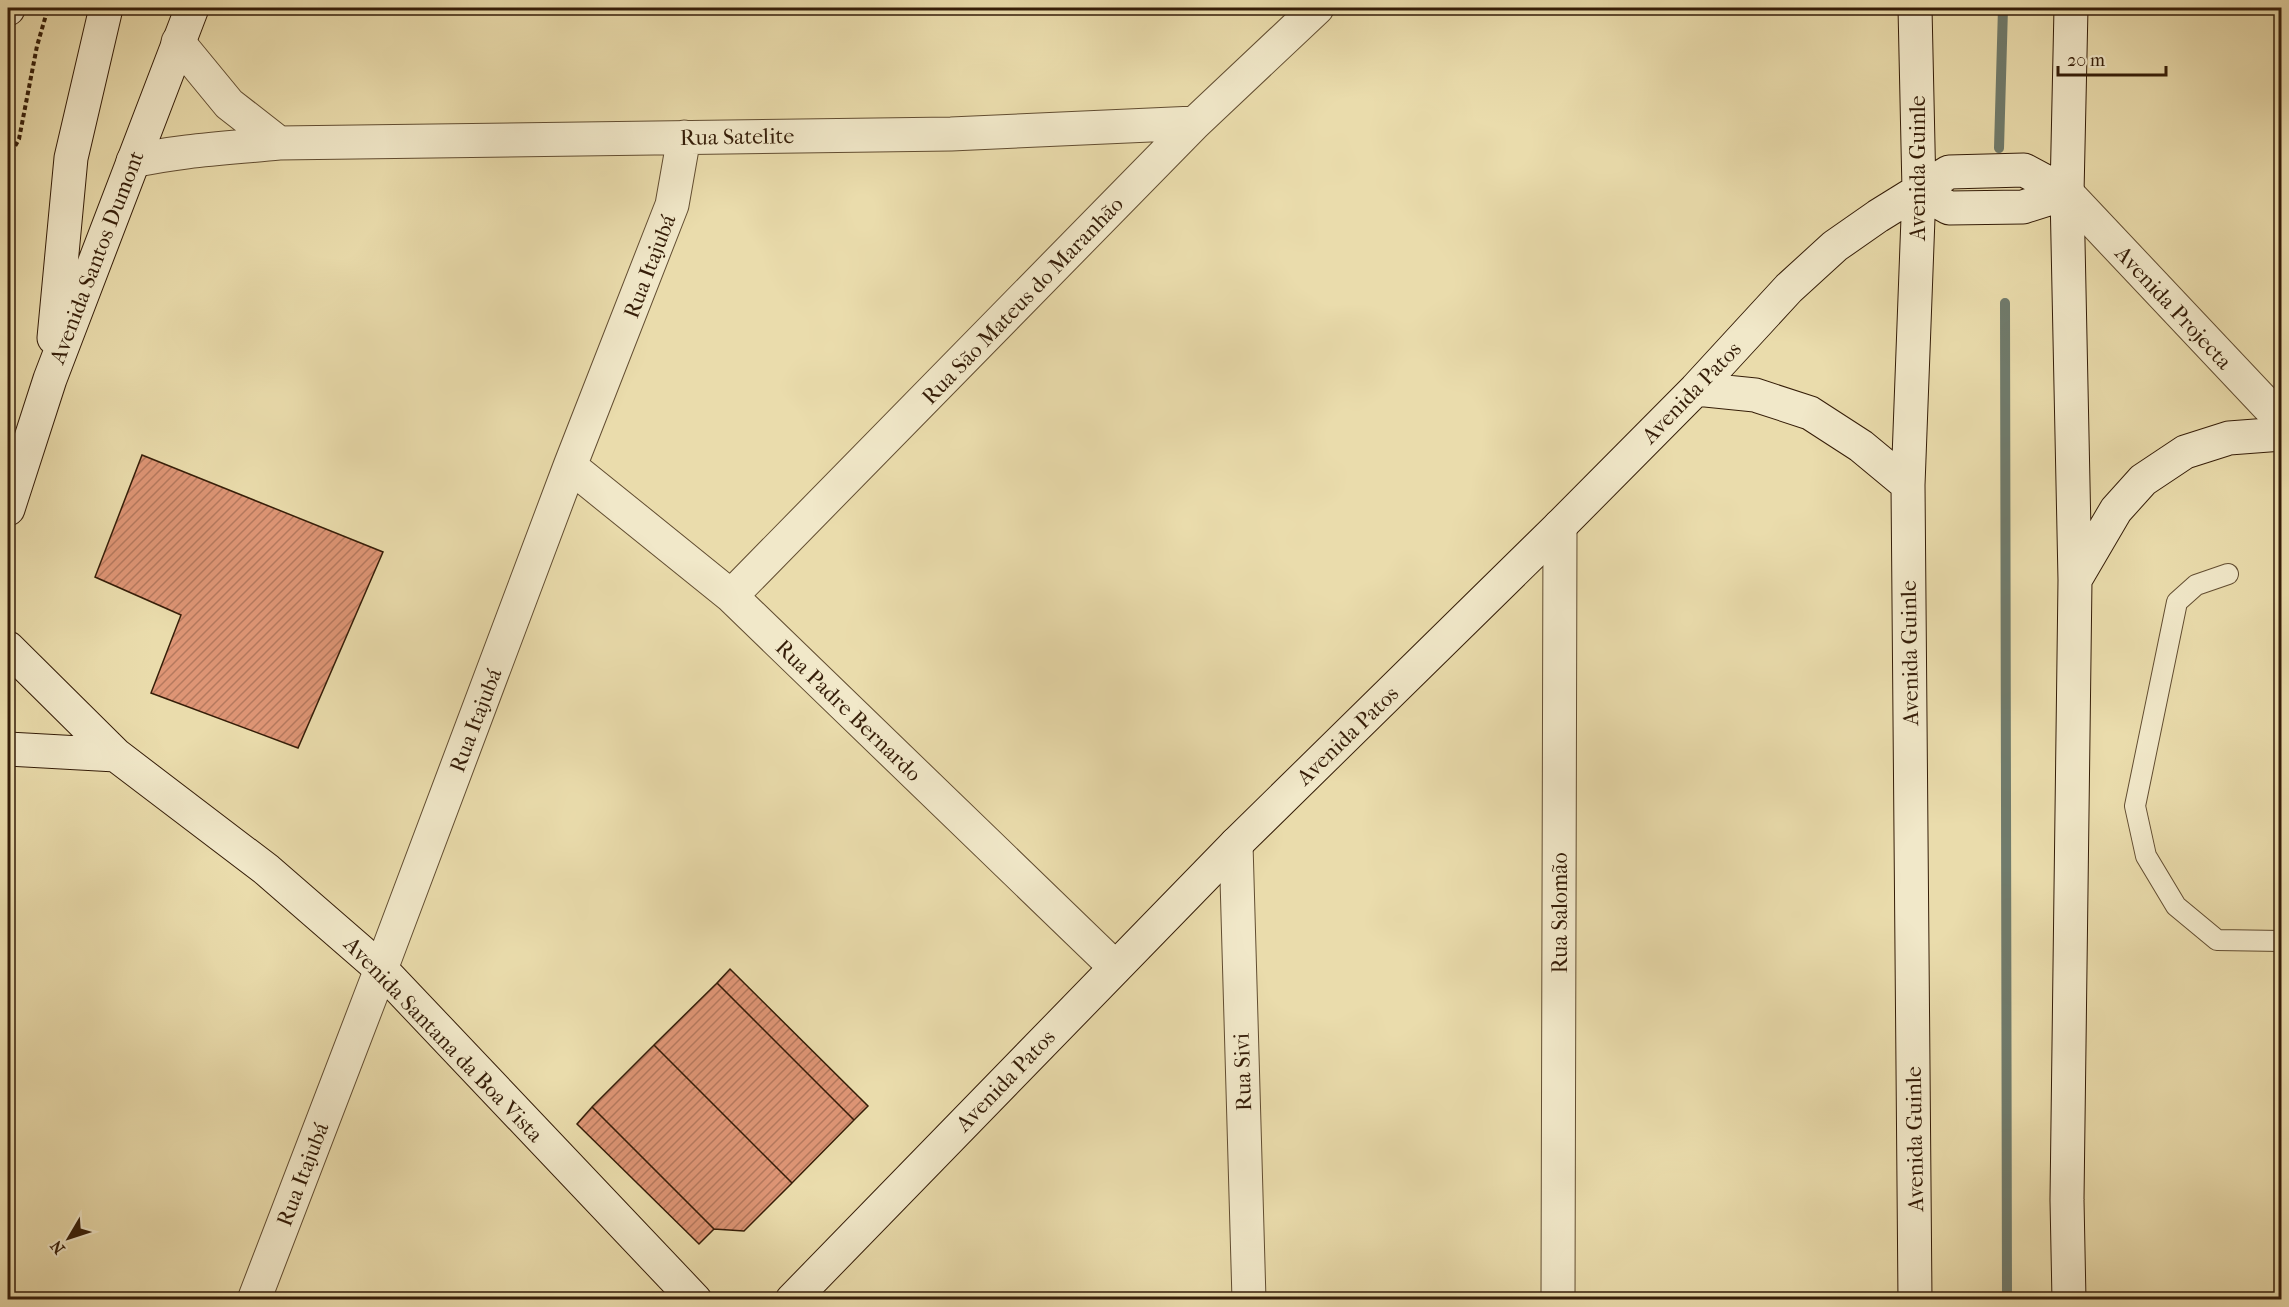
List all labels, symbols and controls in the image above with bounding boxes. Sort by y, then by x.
scale bar [2058,39,2166,77]
text: 20 m [2067,50,2105,71]
street label: Avenida Guinle [1905,95,1931,242]
street label: Rua Satelite [680,123,795,151]
street label: Avenida Santos Dumont [44,147,150,369]
street label: Rua São Mateus do Maranhão [917,191,1129,410]
street label: Rua Itajubá [618,210,682,322]
street label: Avenida Projecta [2109,240,2238,375]
street label: Avenida Patos [1636,336,1747,450]
street label: Avenida Guinle [1896,580,1924,727]
street label: Rua Padre Bernardo [770,634,927,787]
street label: Rua Itajubá [444,664,508,776]
street label: Avenida Patos [1291,681,1404,791]
street label: Rua Salomão [1547,852,1573,974]
street label: Avenida Santana da Boa Vista [338,931,549,1148]
street label: Avenida Patos [950,1024,1061,1138]
street label: Rua Sivi [1229,1032,1257,1111]
street label: Avenida Guinle [1901,1066,1929,1213]
street label: Rua Itajubá [271,1118,335,1230]
north arrow [39,1208,99,1268]
text: N [46,1236,69,1258]

